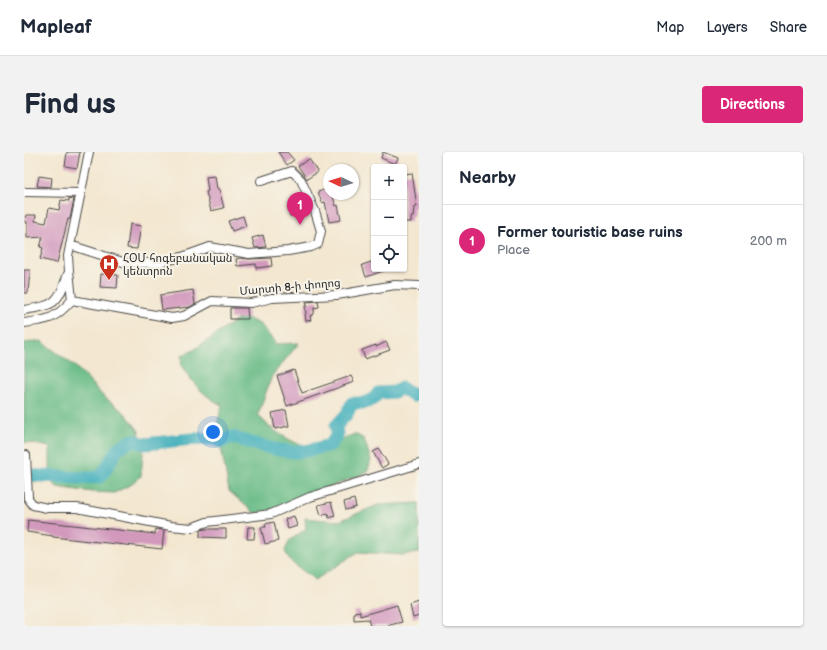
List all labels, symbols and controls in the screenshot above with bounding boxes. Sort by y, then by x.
text: Mapleaf [20,16,92,39]
text: Map [656,19,684,36]
text: Layers [706,19,748,36]
text: Share [770,19,807,36]
button: Directions [702,86,803,123]
text: Find us [24,88,116,121]
north arrow [323,164,359,200]
map controls [371,164,407,272]
button: + [371,164,407,200]
text: Nearby [459,168,516,188]
pin: 1 [287,192,313,225]
button: − [371,200,407,236]
text: Former touristic base ruins [497,223,683,242]
text: 1 [469,233,475,249]
text: 200 m [750,233,787,249]
button: locate [371,236,407,272]
text: Place [497,242,530,258]
place label: ՀՕՄ հոգեբանական կենտրոն [123,252,232,278]
hospital icon: ՀՕՄ հոգեբանական կենտրոն [98,253,120,281]
street label: Մարտի 8-ի փողոց [239,276,341,298]
your location [203,422,223,442]

